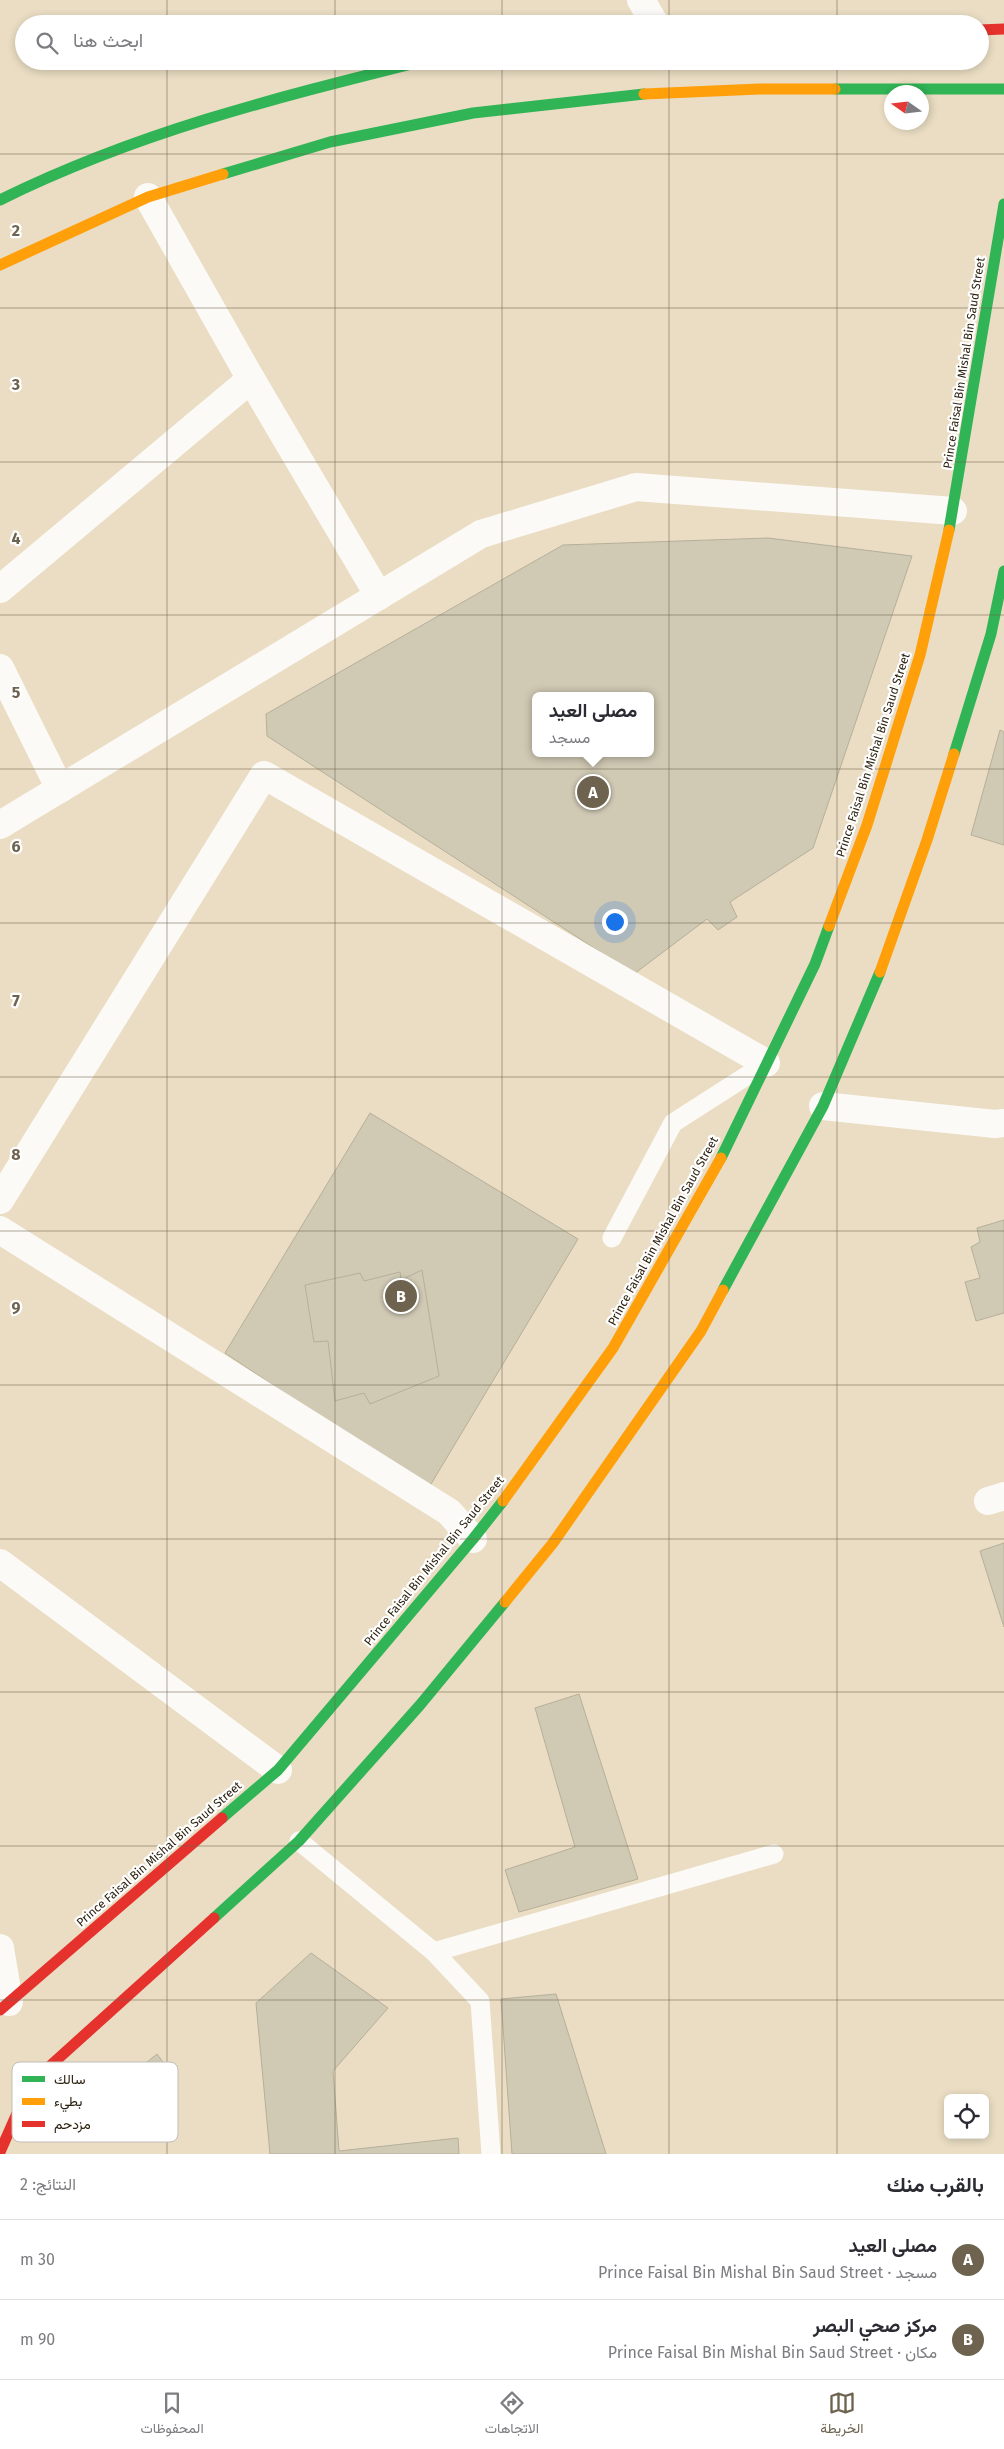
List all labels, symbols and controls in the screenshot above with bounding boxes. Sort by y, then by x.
search box [15,15,989,70]
icon: search [33,29,61,57]
text: ابحث هنا [73,29,143,52]
north arrow [884,85,929,130]
text: 2 [12,221,20,240]
street label: Prince Faisal Bin Mishal Bin Saud Street [940,256,988,470]
text: 3 [11,375,20,394]
text: 4 [11,529,21,548]
street label: Prince Faisal Bin Mishal Bin Saud Street [833,651,913,859]
text: 5 [12,683,21,702]
popup [532,692,654,757]
text: مصلى العيد [549,699,637,722]
text: مسجد [549,728,590,747]
pin: A [577,773,609,811]
text: 6 [11,837,21,856]
your location [602,909,628,935]
text: 7 [12,991,20,1010]
street label: Prince Faisal Bin Mishal Bin Saud Street [605,1133,721,1328]
text: 8 [11,1145,21,1164]
pin: B [385,1277,417,1315]
text: 9 [12,1298,21,1317]
street label: Prince Faisal Bin Mishal Bin Saud Street [361,1473,507,1649]
street label: Prince Faisal Bin Mishal Bin Saud Street [74,1778,245,1929]
legend [12,2062,178,2142]
text: سالك [54,2071,85,2088]
text: بطيء [54,2093,82,2113]
map controls [944,2094,989,2139]
button: locate [944,2094,989,2139]
text: مزدحم [54,2116,91,2133]
text: بالقرب منك [887,2172,984,2198]
text: النتائج: 2 [20,2175,76,2194]
text: مصلى العيد [849,2234,937,2257]
text: 30 m [20,2250,55,2269]
text: A [963,2250,973,2269]
text: مسجد · Prince Faisal Bin Mishal Bin Saud Street [598,2263,937,2282]
text: مركز صحي البصر [813,2314,937,2337]
text: 90 m [20,2330,55,2349]
text: B [963,2330,973,2349]
text: مكان · Prince Faisal Bin Mishal Bin Saud Street [608,2343,937,2362]
tab: المحفوظات [141,2389,204,2441]
tab: الاتجاهات [485,2389,539,2441]
tab: الخريطة [820,2389,863,2441]

